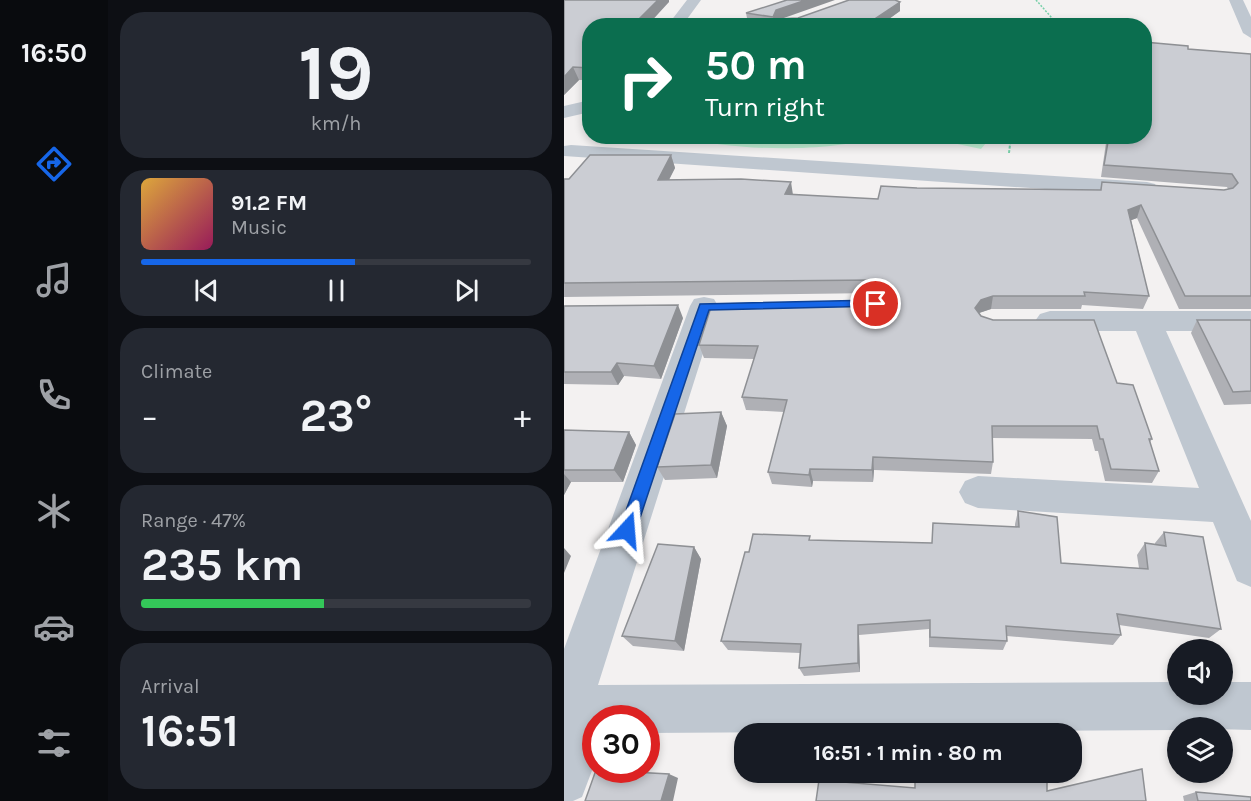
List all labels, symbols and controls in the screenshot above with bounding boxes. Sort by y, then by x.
text: 19 [298,27,374,119]
text: 16:50 [21,37,87,69]
text: 50 m [705,40,807,90]
icon: right [606,42,684,120]
text: Turn right [705,91,825,123]
text: km/h [311,112,361,135]
icon: directions [33,143,75,185]
text: 91.2 FM [231,190,307,216]
text: Music [231,216,287,239]
icon: music [33,259,75,301]
icon: previous [190,274,223,307]
icon: pause [320,274,353,307]
icon: next [450,274,483,307]
pin [850,278,901,329]
icon: arrive [859,287,892,320]
text: Climate [141,360,212,383]
icon: phone [33,374,75,416]
text: 23° [300,390,372,442]
text: − [141,397,158,435]
text: + [514,397,531,435]
icon: climate [33,490,75,532]
position arrow [595,498,659,562]
text: Range · 47% [141,509,246,532]
text: 235 km [141,539,303,591]
icon: car [33,606,75,648]
map controls [1167,639,1233,783]
button: sound [1167,639,1233,705]
text: Arrival [141,675,200,698]
text: 16:51 [141,705,239,757]
speed limit sign: 30 [582,705,660,783]
button: layers [1167,717,1233,783]
icon: filters [33,722,75,764]
text: 16:51 · 1 min · 80 m [813,740,1003,766]

